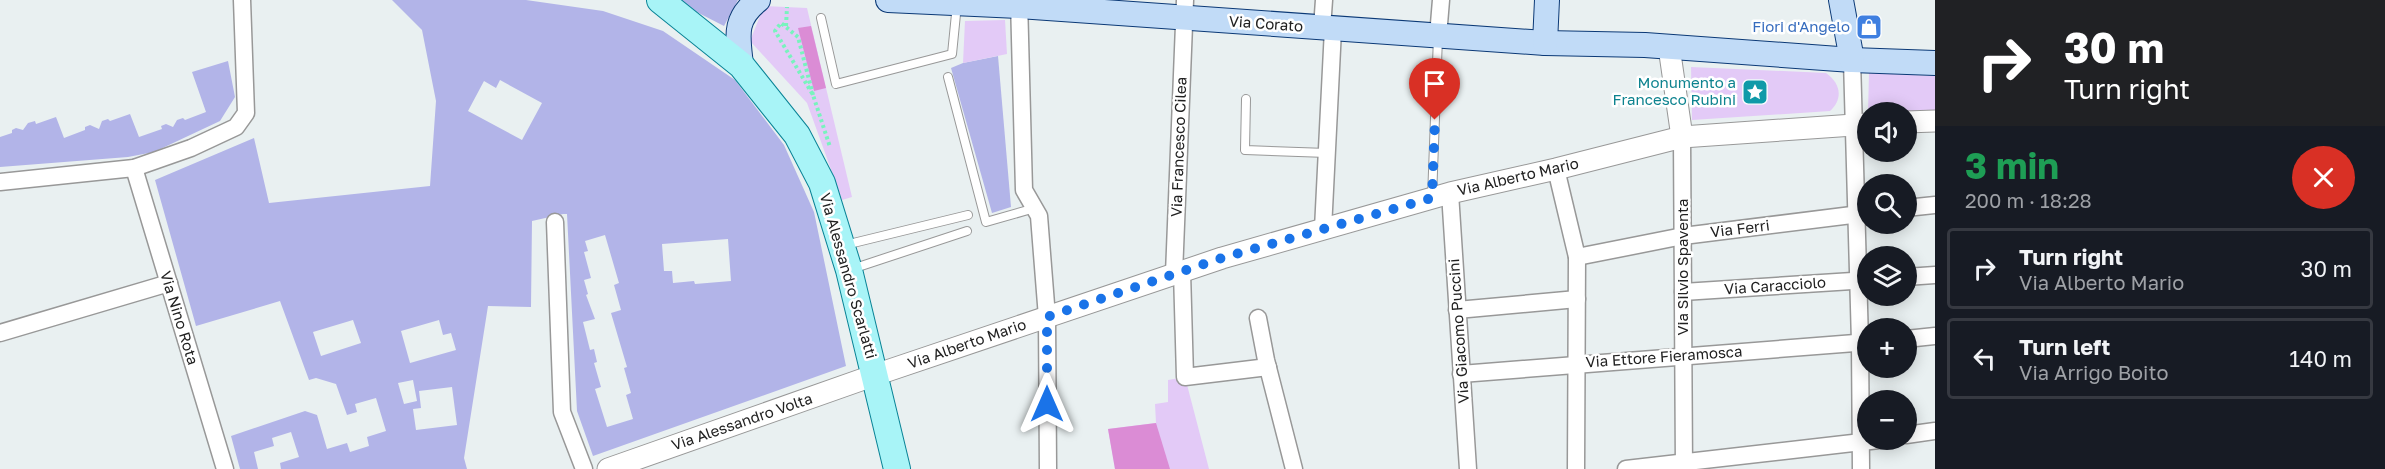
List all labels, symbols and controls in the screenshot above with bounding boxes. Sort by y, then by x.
street label: Via Corato [1228,11,1304,35]
shop icon: Fiori d'Angelo [1854,12,1884,42]
place label: Fiori d'Angelo [1752,17,1850,35]
text: 30 m [2064,22,2164,72]
icon: right [1965,24,2043,102]
pin [1409,58,1460,120]
icon: arrive [1418,67,1451,100]
place label: Monumento a Francesco Rubini [1612,73,1736,108]
text: Turn right [2064,73,2190,105]
street label: Via Francesco Cilea [1167,76,1189,217]
place icon: Monumento a Francesco Rubini [1740,77,1770,107]
map controls [1857,102,1917,450]
button: sound [1857,102,1917,162]
text: 3 min [1965,144,2059,187]
button: close [2292,146,2355,209]
street label: Via Alberto Mario [1455,153,1580,199]
button: search [1857,174,1917,234]
text: 200 m · 18:28 [1965,188,2092,212]
street label: Via Alessandro Scarlatti [817,191,881,361]
street label: Via Silvio Spaventa [1673,199,1691,335]
street label: Via Ferri [1709,215,1771,241]
text: Turn right [2019,243,2123,270]
button: layers [1857,246,1917,306]
icon: right [1968,252,2001,285]
text: 30 m [2301,255,2352,282]
street label: Via Giacomo Puccini [1444,258,1472,404]
street label: Via Nino Rota [157,269,203,367]
text: Via Alberto Mario [2019,270,2184,294]
street label: Via Caracciolo [1723,272,1827,298]
street label: Via Alberto Mario [905,314,1028,372]
button: + [1857,318,1917,378]
text: Turn left [2019,333,2110,360]
street label: Via Ettore Fieramosca [1585,342,1743,370]
icon: left [1968,342,2001,375]
text: 140 m [2289,345,2352,372]
text: Via Arrigo Boito [2019,360,2168,384]
position arrow [1015,372,1079,436]
street label: Via Alessandro Volta [669,388,814,454]
button: − [1857,390,1917,450]

